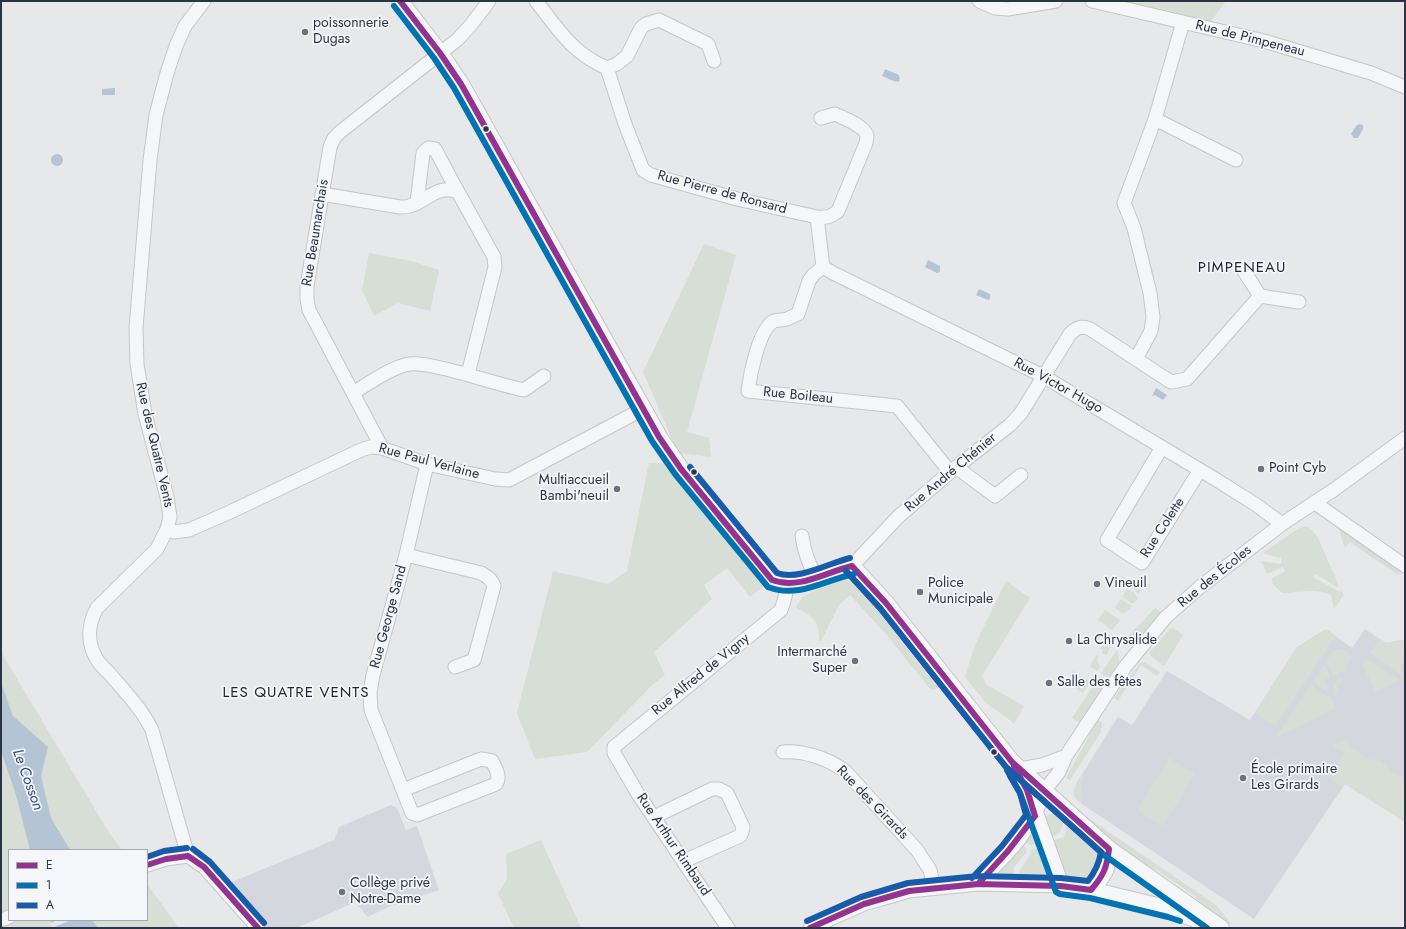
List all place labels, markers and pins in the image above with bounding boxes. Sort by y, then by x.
place label: poissonnerie Dugas [313,16,389,48]
marker: poissonnerie Dugas [300,27,310,37]
unlabelled marker [481,124,491,134]
place label: Point Cyb [1269,461,1326,477]
marker: Point Cyb [1256,464,1266,474]
unlabelled marker [689,467,699,477]
place label: Multiaccueil Bambi'neuil [539,473,609,506]
marker: Multiaccueil Bambi'neuil [612,484,622,494]
place label: Police Municipale [928,576,993,608]
place label: Vineuil [1105,576,1147,592]
marker: Vineuil [1092,579,1102,589]
marker: Police Municipale [915,587,925,597]
place label: La Chrysalide [1077,633,1157,649]
marker: La Chrysalide [1064,636,1074,646]
place label: Intermarché Super [777,645,847,678]
marker: Intermarché Super [850,656,860,666]
place label: Salle des fêtes [1057,675,1142,691]
marker: Salle des fêtes [1044,678,1054,688]
unlabelled marker [989,747,999,757]
place label: École primaire Les Girards [1251,762,1337,794]
marker: École primaire Les Girards [1238,773,1248,783]
place label: Collège privé Notre-Dame [350,876,430,908]
marker: Collège privé Notre-Dame [337,887,347,897]

